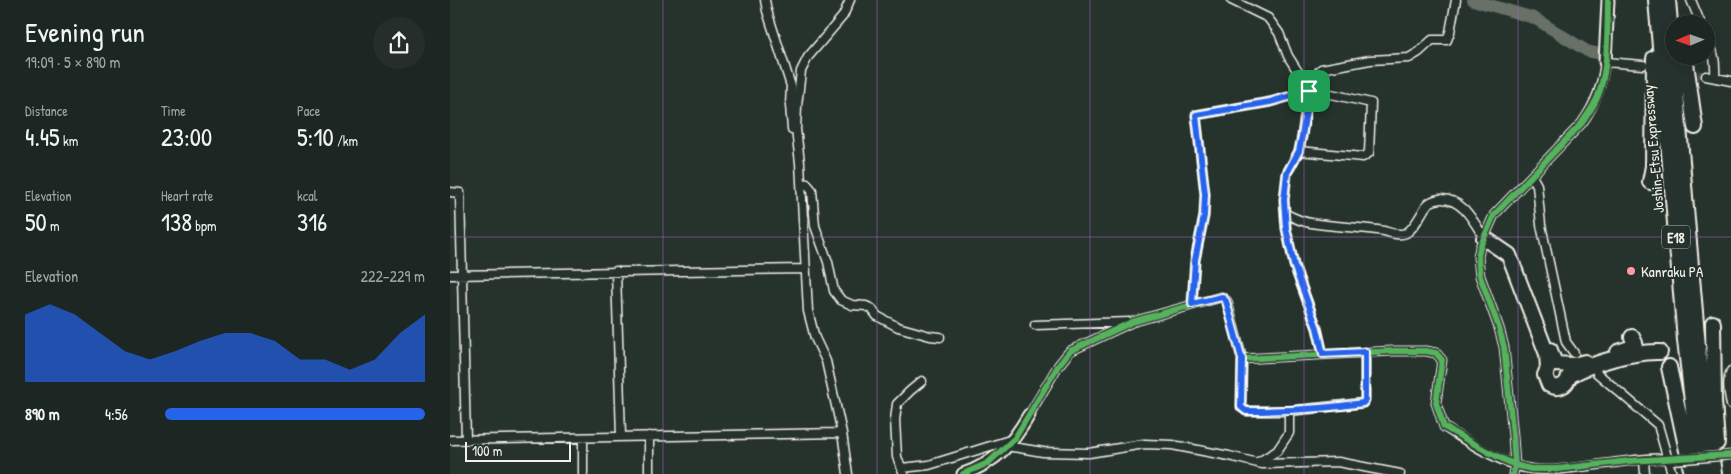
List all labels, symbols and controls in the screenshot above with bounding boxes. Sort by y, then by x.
text: Evening run [25,13,145,51]
north arrow [1665,15,1715,65]
map controls [1665,15,1715,65]
button: share [373,17,425,69]
text: 19:09 · 5 × 890 m [25,51,121,73]
pin [1288,70,1330,112]
icon: arrive [1295,77,1323,105]
street label: Joshin-Etsu Expressway [1637,84,1669,214]
text: Distance [25,101,68,120]
text: Time [161,101,186,120]
text: Pace [297,101,320,120]
text: 4.45 [25,120,60,154]
text: 23:00 [161,120,212,154]
text: 5:10 [297,120,334,154]
text: km [60,131,78,150]
text: /km [334,131,358,150]
text: Elevation [25,186,72,205]
text: Heart rate [161,186,213,205]
text: kcal [297,186,317,205]
text: 50 [25,205,47,239]
text: 138 [161,205,192,239]
text: 316 [297,205,327,239]
text: m [47,216,60,235]
text: bpm [192,216,217,235]
road number: E18 [1662,226,1690,248]
place label: Kanraku PA [1641,261,1704,282]
text: Elevation [25,265,78,287]
text: 222–229 m [360,265,425,287]
marker: Kanraku PA [1625,265,1637,277]
text: 890 m [25,403,60,425]
text: 4:56 [105,403,128,425]
scale bar [465,439,571,462]
text: 100 m [472,441,502,460]

